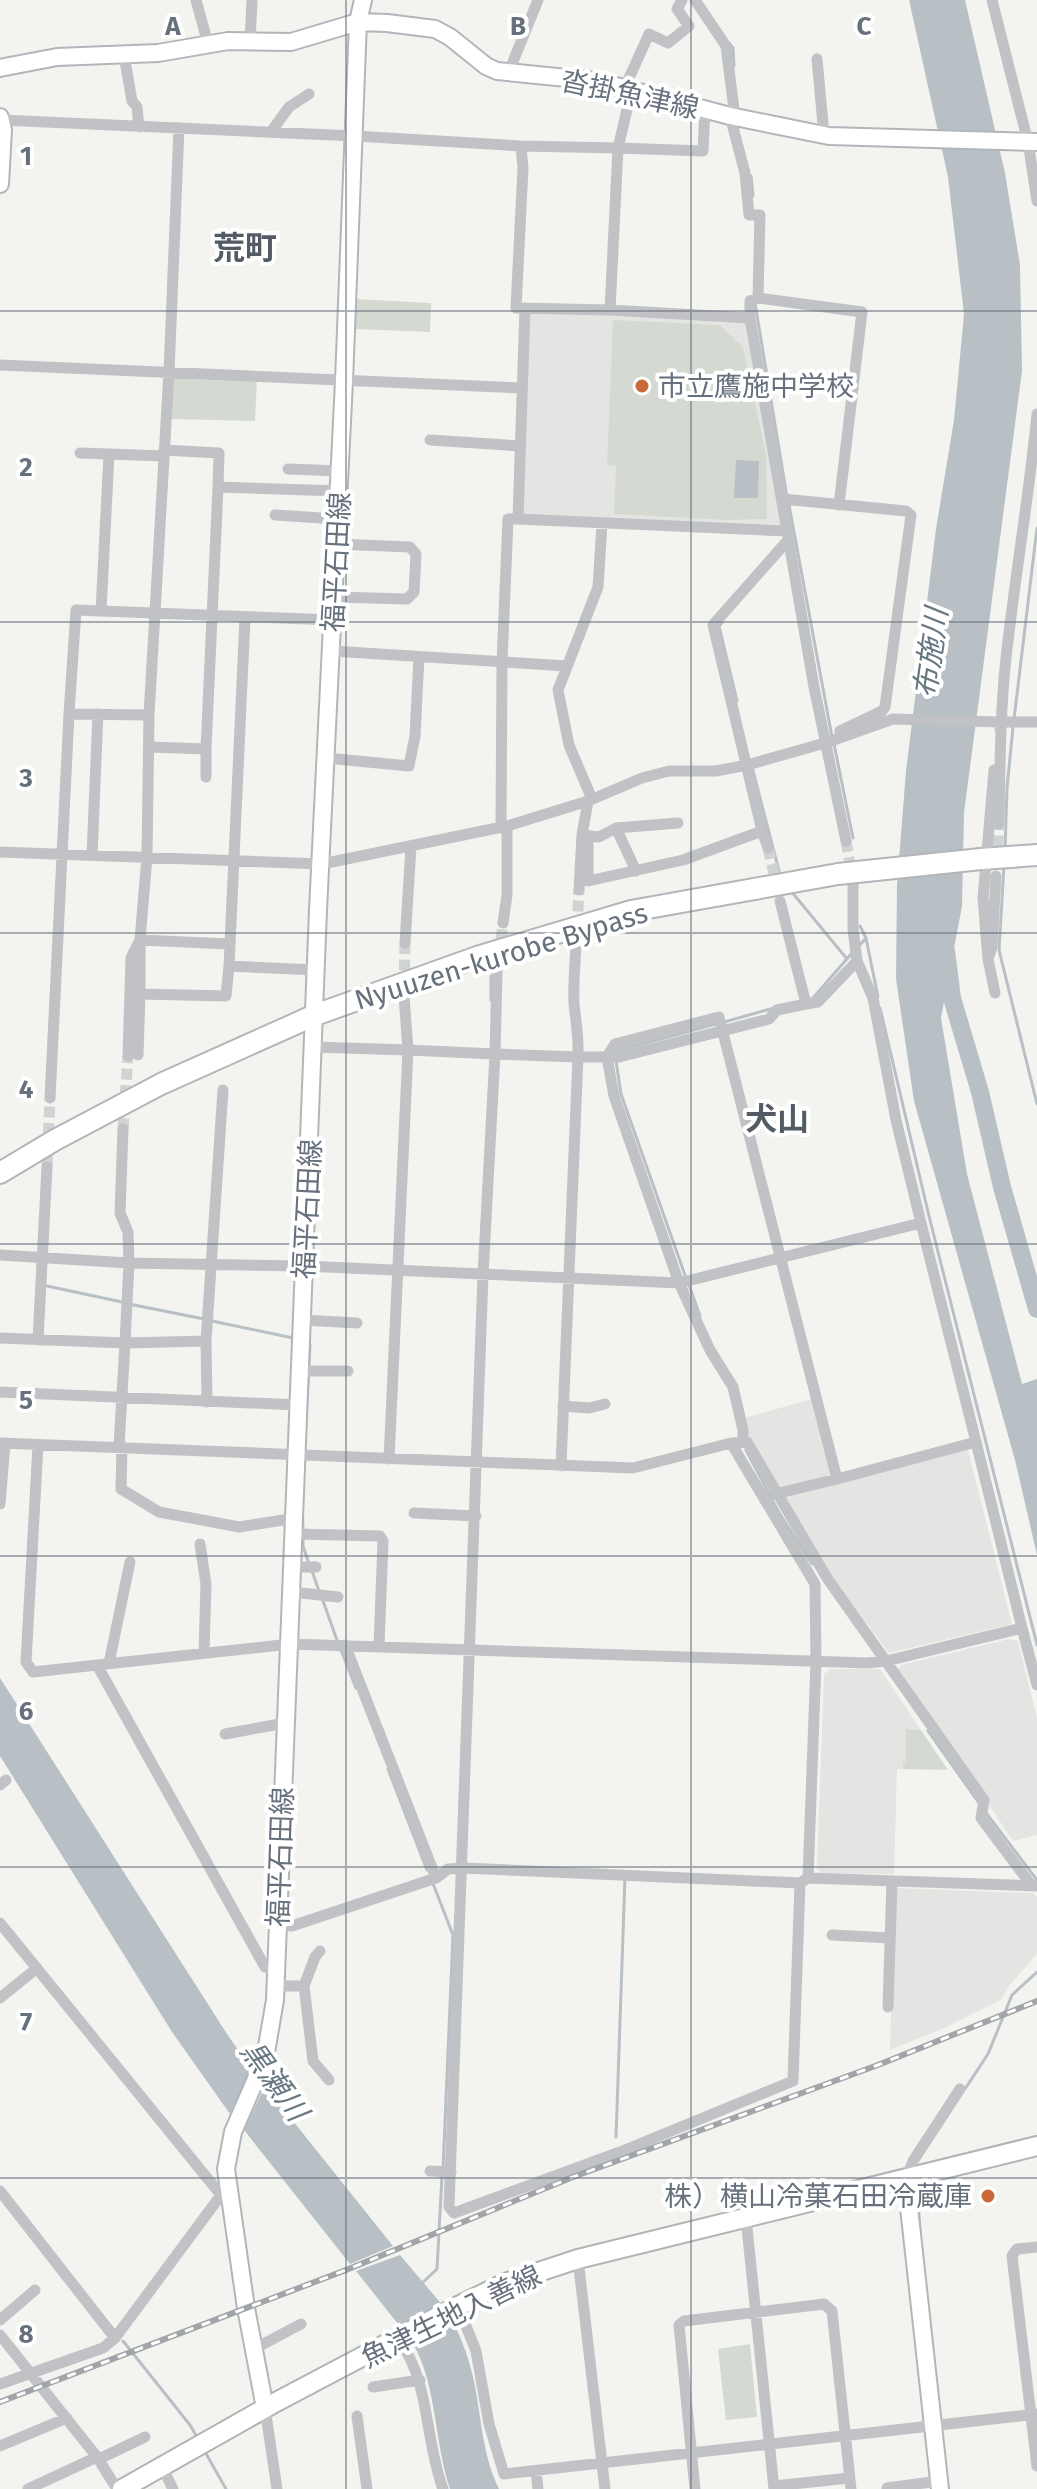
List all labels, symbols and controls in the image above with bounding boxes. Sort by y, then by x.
text: A [164,11,181,42]
text: B [510,11,526,42]
text: C [857,11,872,42]
street label: 沓掛魚津線 [558,64,702,125]
text: 1 [20,141,32,172]
district label: 荒町 [213,229,277,267]
place label: 市立鷹施中学校 [658,370,854,403]
marker: 市立鷹施中学校 [633,377,651,395]
text: 2 [19,452,33,483]
street label: 福平石田線 [316,491,357,633]
water label: 布施川 [907,603,956,700]
text: 3 [18,763,33,794]
street label: Nyuuzen-kurobe Bypass [351,896,652,1017]
text: 4 [19,1074,34,1105]
district label: 犬山 [745,1100,809,1138]
street label: 福平石田線 [287,1138,328,1280]
text: 5 [19,1385,33,1416]
text: 6 [19,1696,34,1727]
street label: 福平石田線 [262,1786,299,1928]
text: 7 [20,2007,32,2038]
water label: 黒瀬川 [233,2034,317,2130]
place label: 株）横山冷菓石田冷蔵庫 [664,2180,972,2213]
marker: 株）横山冷菓石田冷蔵庫 [979,2187,997,2205]
street label: 魚津生地入善線 [356,2259,547,2374]
text: 8 [18,2319,34,2350]

